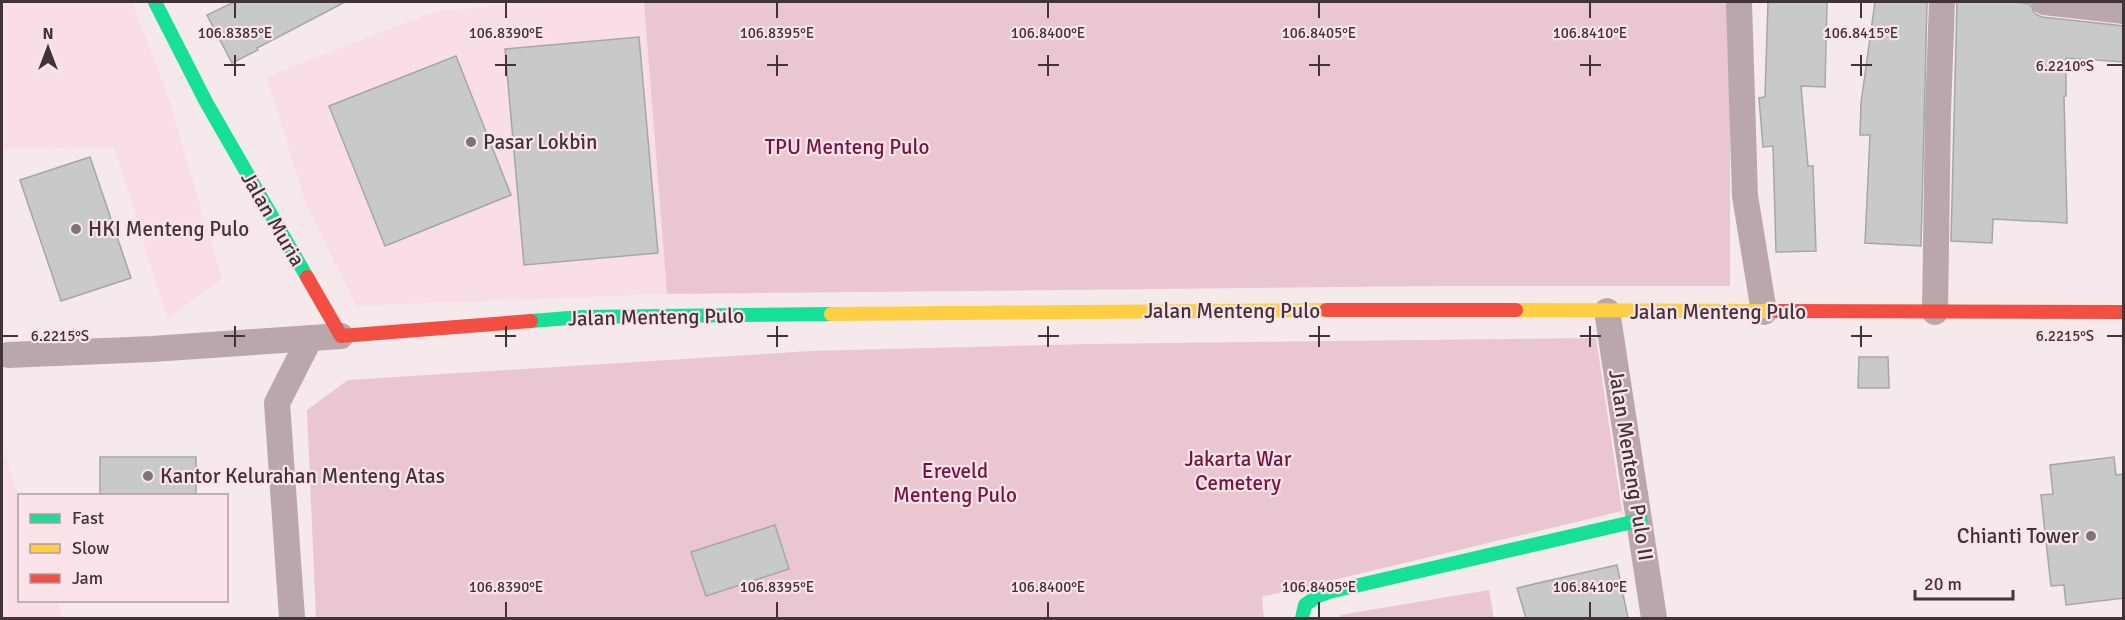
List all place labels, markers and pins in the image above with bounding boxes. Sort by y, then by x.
place label: Pasar Lokbin [483,129,597,155]
marker: Pasar Lokbin [464,135,478,149]
place label: HKI Menteng Pulo [88,216,249,242]
marker: HKI Menteng Pulo [69,222,83,236]
place label: Kantor Kelurahan Menteng Atas [160,463,445,489]
marker: Kantor Kelurahan Menteng Atas [141,469,155,483]
place label: Chianti Tower [1957,523,2079,549]
marker: Chianti Tower [2084,529,2098,543]

